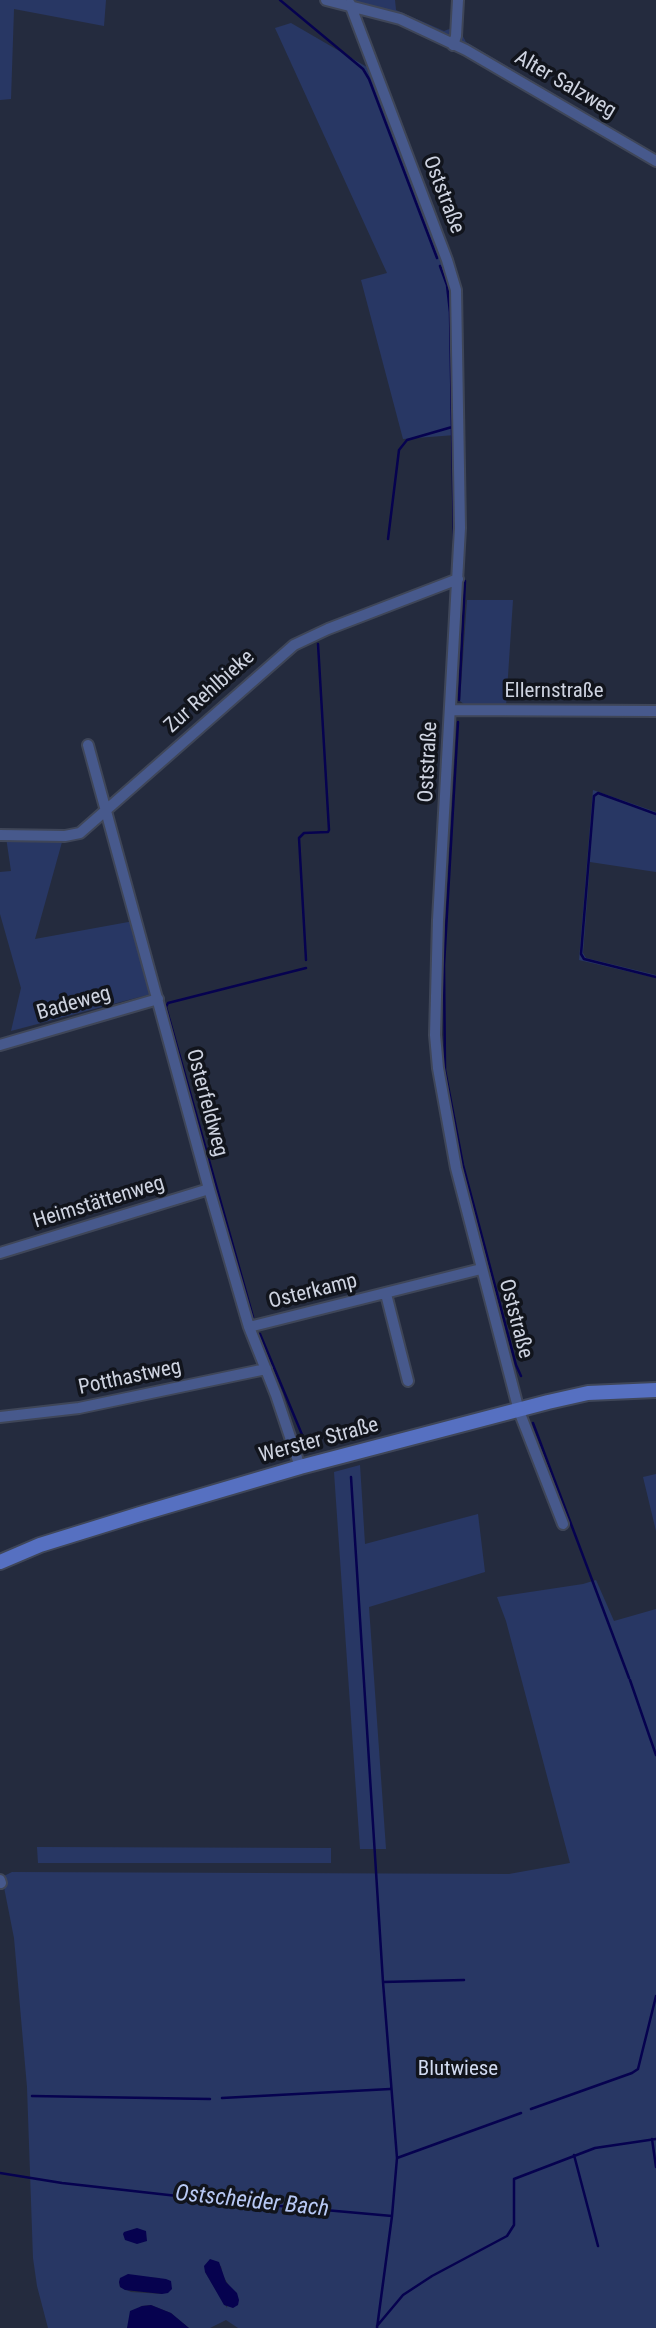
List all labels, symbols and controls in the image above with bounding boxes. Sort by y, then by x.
street label: Alter Salzweg [510,46,620,124]
street label: Oststraße [417,153,469,237]
street label: Zur Rehlbieke [160,645,260,739]
street label: Ellernstraße [504,679,604,705]
street label: Oststraße [414,721,444,803]
street label: Badeweg [34,981,114,1027]
street label: Osterfeldweg [180,1047,232,1159]
street label: Heimstättenweg [30,1171,168,1235]
street label: Osterkamp [266,1269,360,1315]
street label: Oststraße [492,1277,538,1361]
street label: Potthastweg [76,1355,184,1401]
street label: Werster Straße [256,1413,382,1469]
park label: Blutwiese [418,2057,498,2083]
water label: Ostscheider Bach [174,2180,330,2224]

